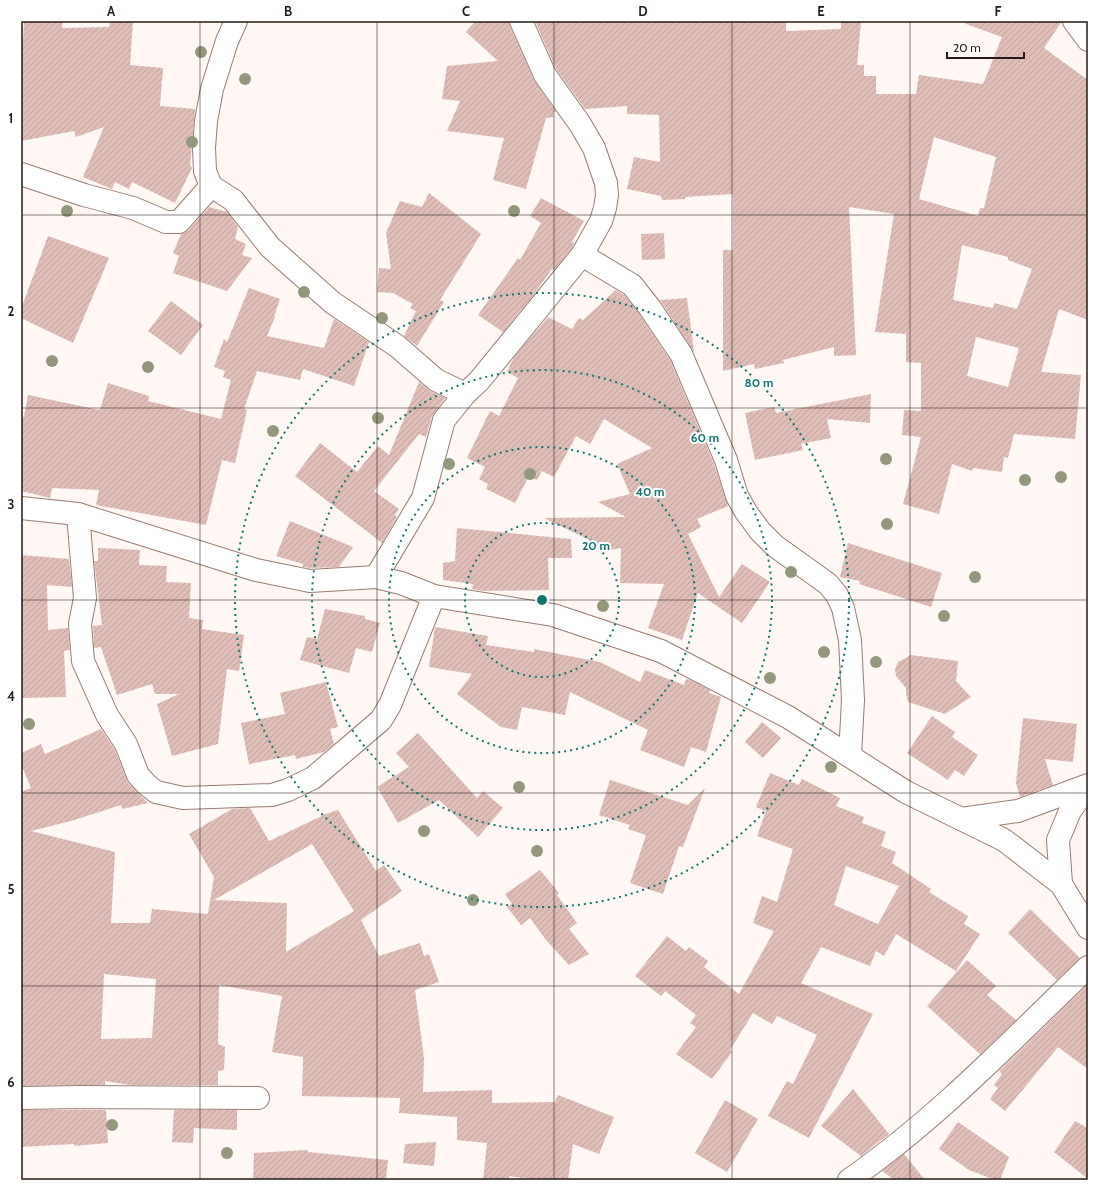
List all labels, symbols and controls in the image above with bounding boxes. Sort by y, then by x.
text: A [107,3,116,19]
text: B [284,3,292,19]
text: C [462,3,470,19]
text: D [638,3,648,19]
text: E [817,3,825,19]
text: F [995,3,1002,19]
scale bar [947,34,1024,60]
text: 20 m [953,40,981,55]
text: 1 [9,110,13,126]
text: 2 [8,303,15,319]
text: 80 m [745,375,773,390]
text: 60 m [691,430,719,445]
text: 40 m [635,484,665,499]
text: 3 [7,496,15,512]
text: 20 m [582,538,610,553]
centre of rings [535,593,549,607]
text: 4 [7,688,15,704]
text: 5 [8,881,15,897]
text: 6 [7,1074,15,1090]

